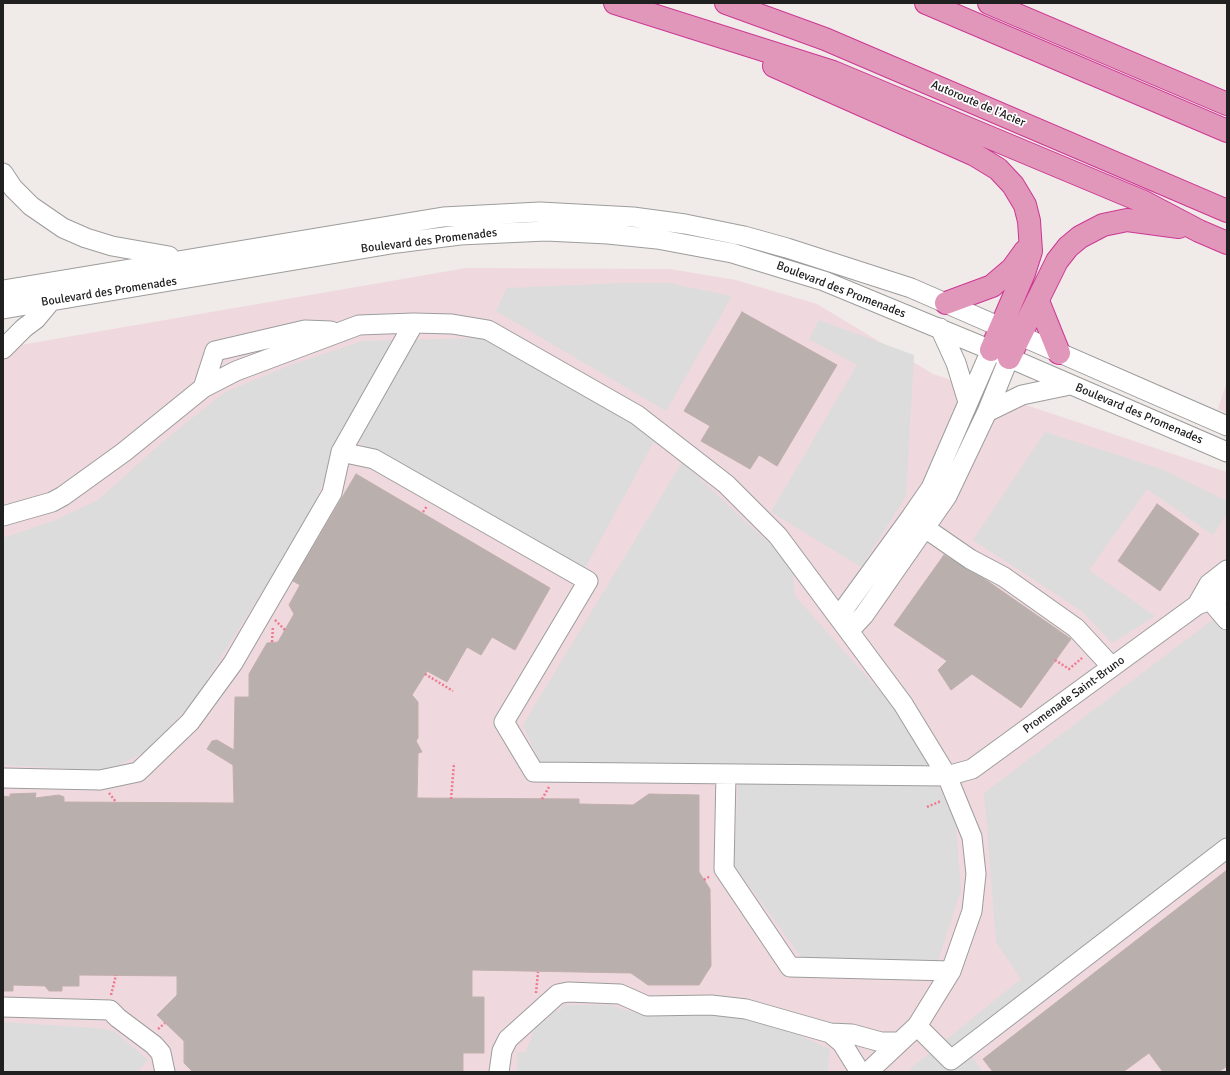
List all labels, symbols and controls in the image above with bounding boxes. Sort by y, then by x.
street label: Autoroute de l'Acier [929,78,1027,130]
street label: Boulevard des Promenades [360,225,498,257]
street label: Boulevard des Promenades [774,259,908,321]
street label: Boulevard des Promenades [40,274,178,310]
street label: Boulevard des Promenades [1073,381,1205,447]
street label: Promenade Saint-Bruno [1020,653,1128,737]

